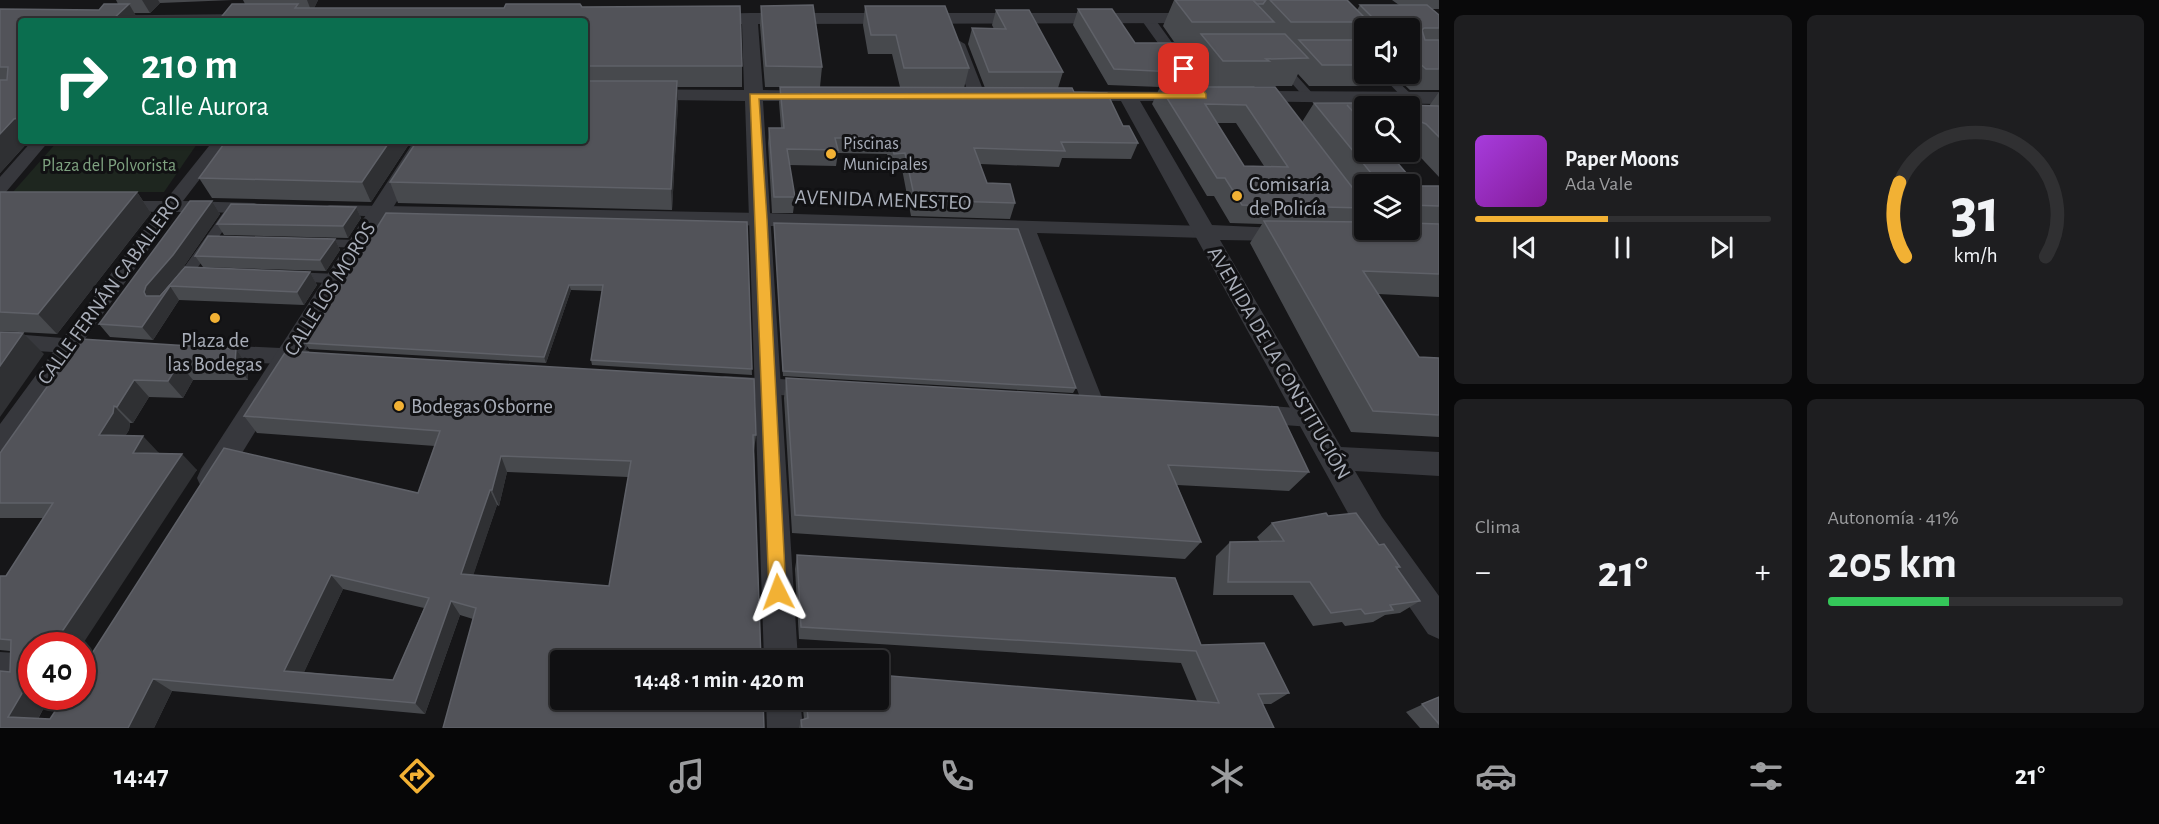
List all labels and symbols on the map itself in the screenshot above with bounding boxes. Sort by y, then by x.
pin [1158,43,1209,94]
place label: Piscinas Municipales [843,135,928,174]
marker: Piscinas Municipales [824,147,838,161]
park label: Plaza del Polvorista [42,157,176,175]
place label: Comisaría de Policía [1249,174,1331,219]
street label: AVENIDA MENESTEO [794,186,972,214]
marker: Comisaría de Policía [1230,189,1244,203]
street label: CALLE FERNÁN CABALLERO [32,190,185,388]
street label: CALLE LOS MOROS [280,218,380,360]
street label: AVENIDA DE LA CONSTITUCIÓN [1204,242,1356,483]
marker: Plaza de las Bodegas [208,311,222,325]
place label: Plaza de las Bodegas [167,330,263,375]
place label: Bodegas Osborne [411,396,553,417]
marker: Bodegas Osborne [392,399,406,413]
position arrow [746,560,810,624]
speed limit sign: 40 [18,632,96,710]

